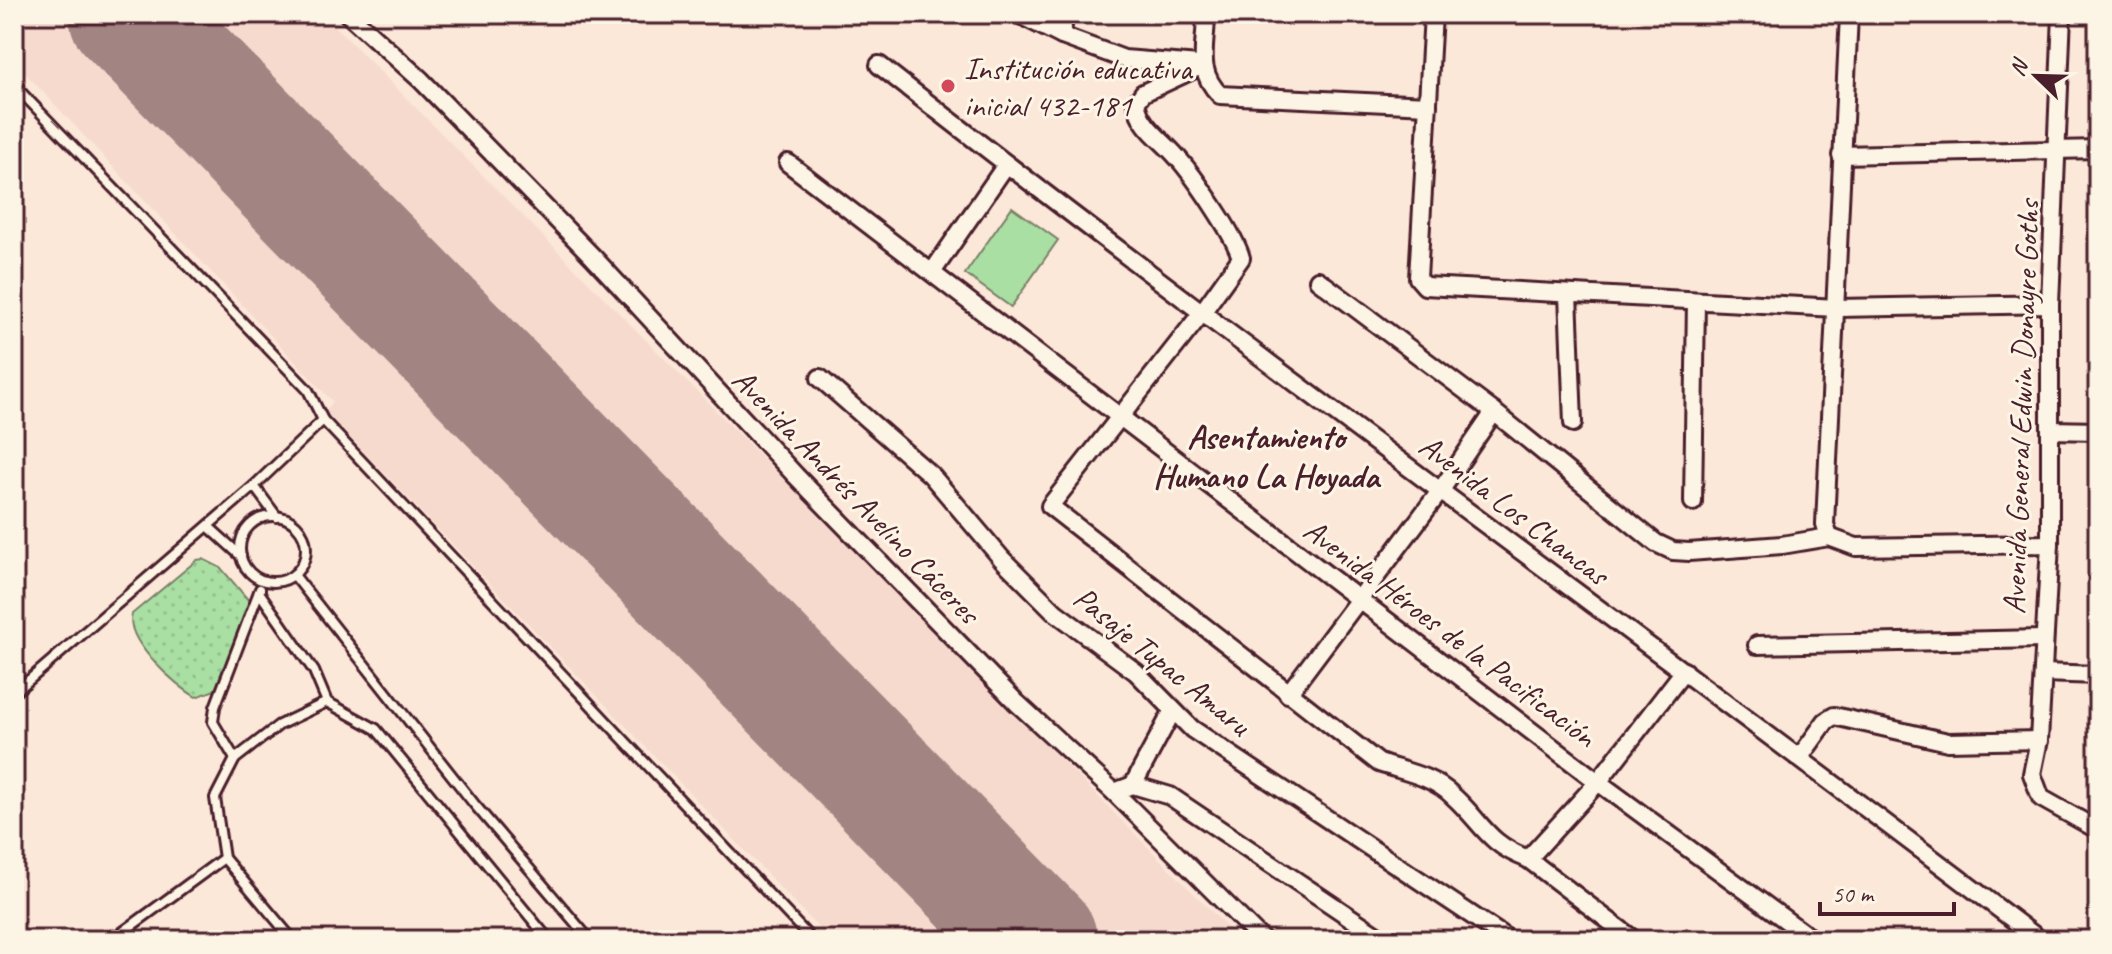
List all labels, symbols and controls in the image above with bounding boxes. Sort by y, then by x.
north arrow [1996,36,2076,116]
place label: Institución educativa inicial 432-181 [964,48,1194,126]
text: N [2003,54,2035,80]
marker: Institución educativa inicial 432-181 [939,77,957,95]
street label: Avenida General Edwin Donayre Goths [1993,196,2049,615]
street label: Avenida Andrés Avelino Cáceres [723,360,991,635]
district label: Asentamiento Humano La Hoyada [1153,415,1382,497]
street label: Avenida Los Chancas [1411,425,1619,596]
street label: Avenida Héroes de la Pacificación [1296,510,1606,757]
street label: Pasaje Tupac Amaru [1065,577,1260,746]
scale bar [1820,866,1954,916]
text: 50 m [1832,879,1875,909]

